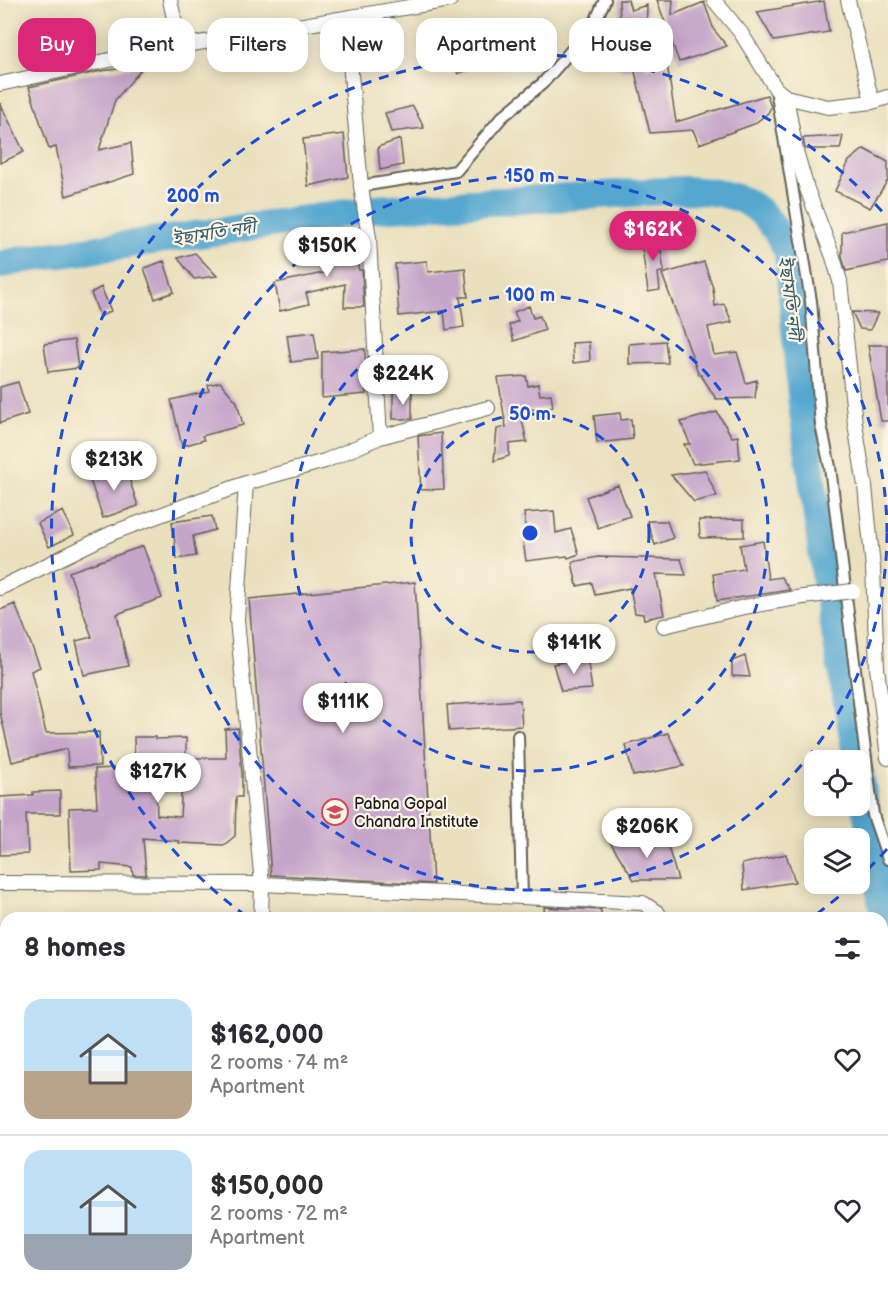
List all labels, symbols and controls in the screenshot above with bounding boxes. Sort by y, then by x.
chip: Buy [18,18,96,72]
chip: Rent [108,18,195,72]
chip: Filters [207,18,308,72]
chip: New [320,18,404,72]
chip: Apartment [416,18,557,72]
chip: House [569,18,673,72]
text: 150 m [505,166,555,187]
text: 200 m [166,186,220,207]
pin: $162K [611,211,695,262]
water label: ইছামতি নদী [171,215,261,250]
text: $162K [623,218,683,242]
pin: $150K [285,227,369,278]
text: $150K [297,234,357,258]
water label: ইছামতি নদী [774,255,806,344]
text: 100 m [505,285,555,306]
pin: $224K [361,355,445,406]
text: $224K [372,362,434,386]
text: 50 m [509,404,551,425]
pin: $213K [72,441,156,492]
text: $213K [85,448,143,472]
centre of rings [520,523,540,543]
pin: $141K [532,624,616,675]
text: $141K [547,631,602,655]
pin: $111K [301,683,385,734]
text: $111K [317,690,369,714]
map controls [804,750,870,894]
button: locate [804,750,870,816]
pin: $127K [116,753,200,804]
text: $127K [129,760,187,784]
place label: Pabna Gopal Chandra Institute [354,795,479,832]
school or university icon: Pabna Gopal Chandra Institute [320,797,350,827]
pin: $206K [605,808,689,859]
text: $206K [616,815,678,839]
button: layers [804,828,870,894]
icon: filters [831,932,864,965]
text: 8 homes [24,933,126,964]
text: $162,000 [210,1020,324,1051]
icon: home [72,1023,144,1095]
icon: heart [831,1043,864,1076]
text: 2 rooms · 74 m² [210,1051,348,1075]
text: Apartment [210,1075,305,1099]
text: $150,000 [210,1171,324,1202]
icon: home [72,1174,144,1246]
icon: heart [831,1194,864,1227]
text: 2 rooms · 72 m² [210,1202,348,1226]
text: Apartment [210,1226,305,1250]

